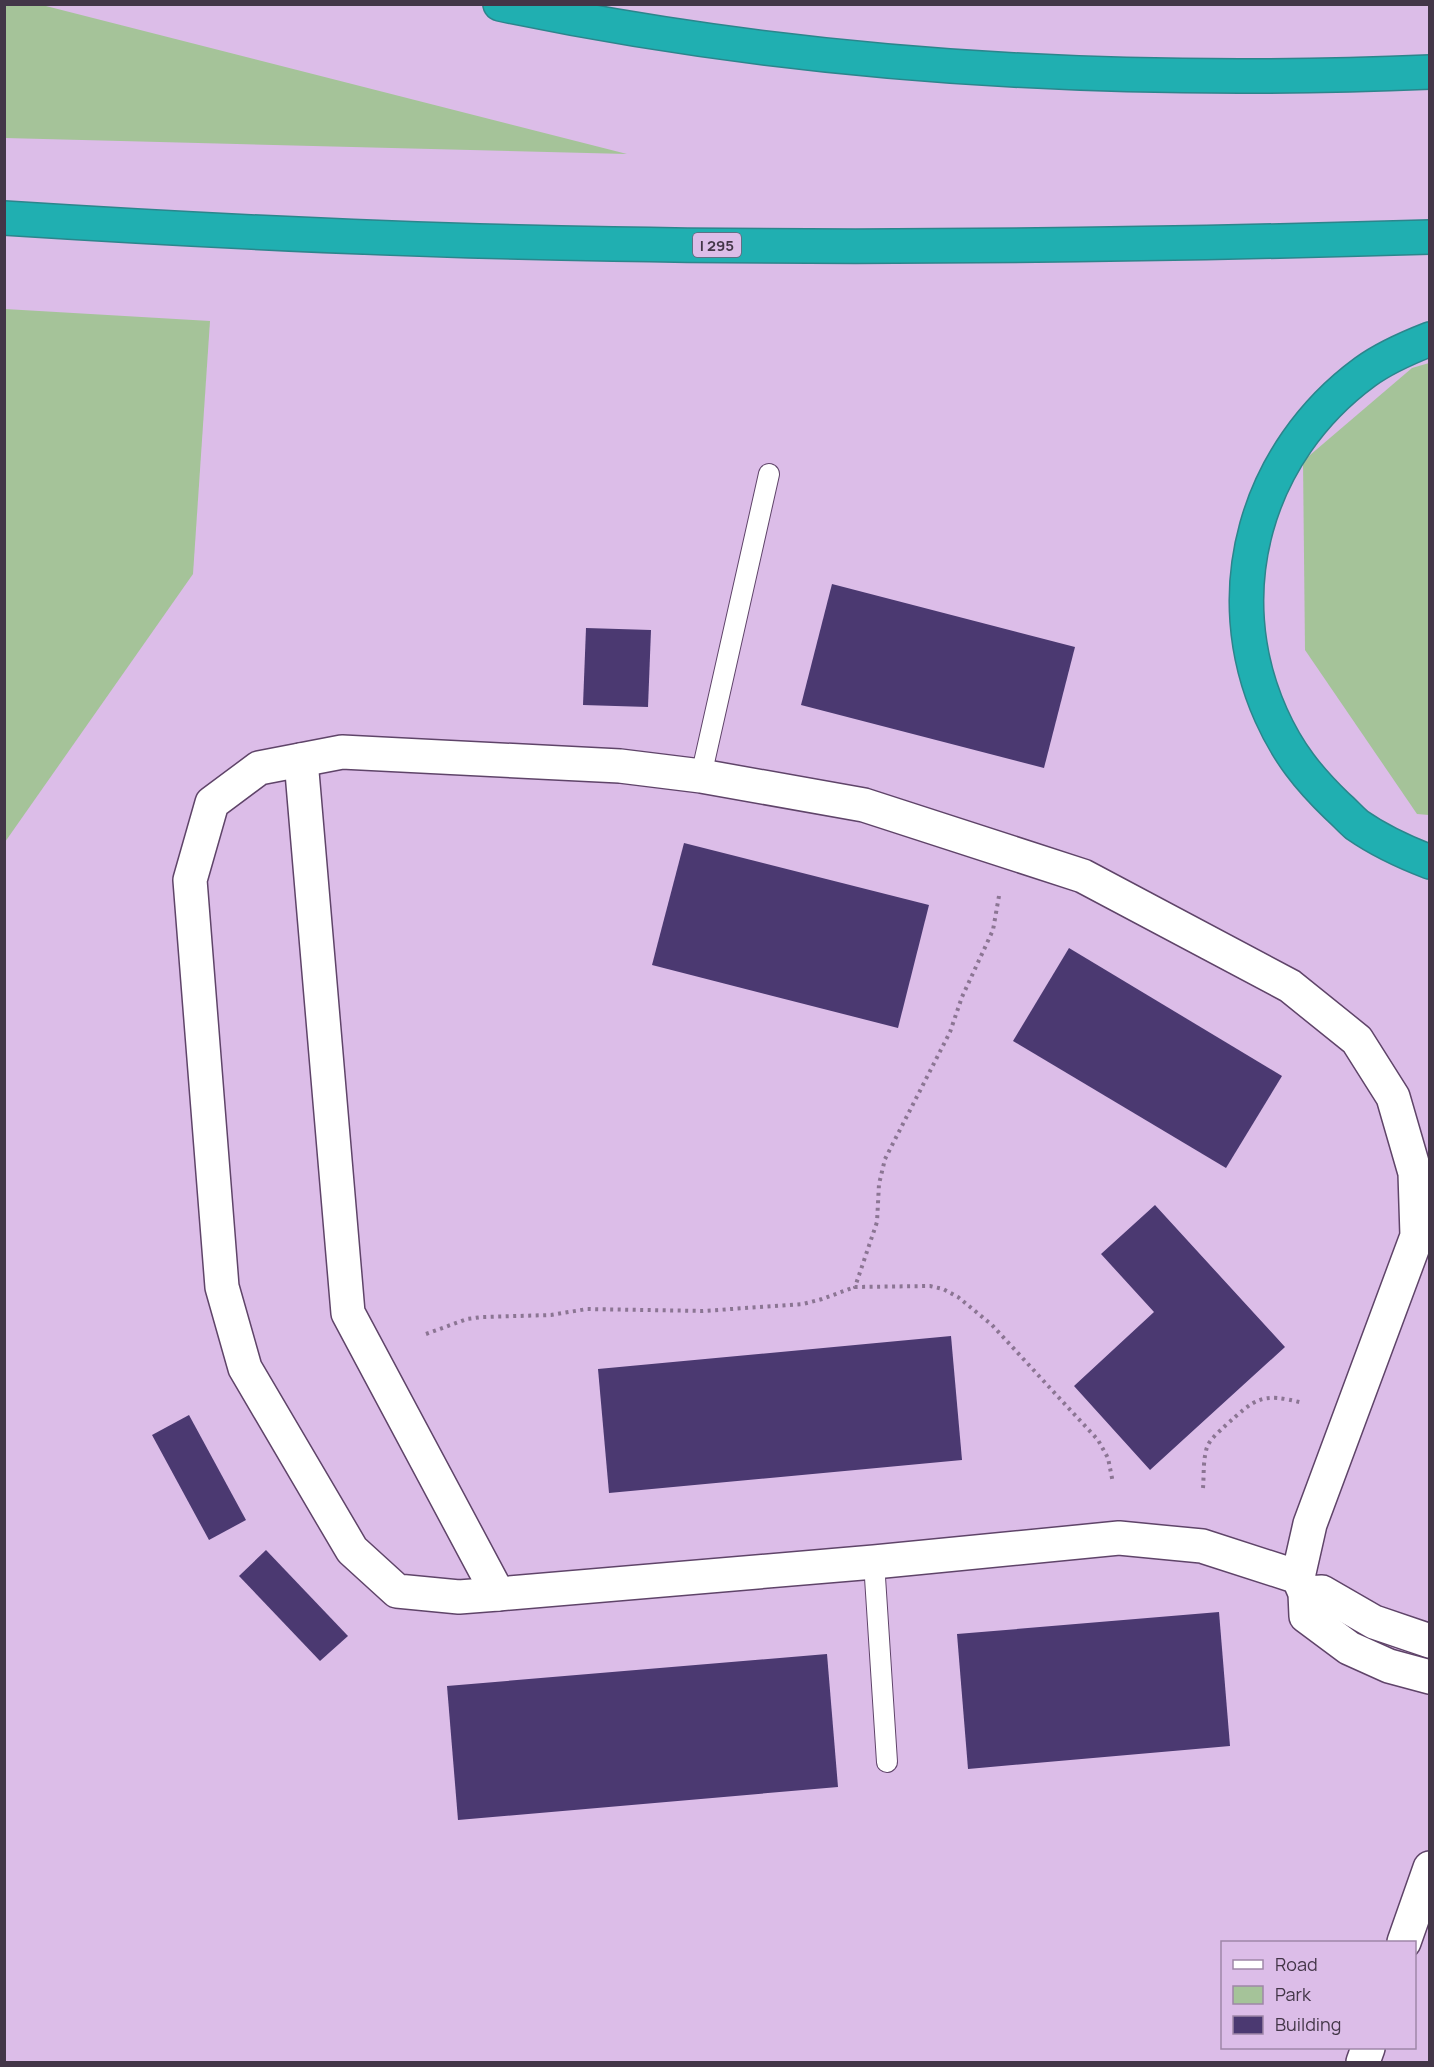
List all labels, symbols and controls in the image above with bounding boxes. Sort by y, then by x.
road number: I 295 [693,233,741,257]
legend [1221,1941,1416,2049]
text: Road [1275,1952,1318,1976]
text: Park [1275,1982,1312,2006]
text: Building [1275,2012,1341,2036]

